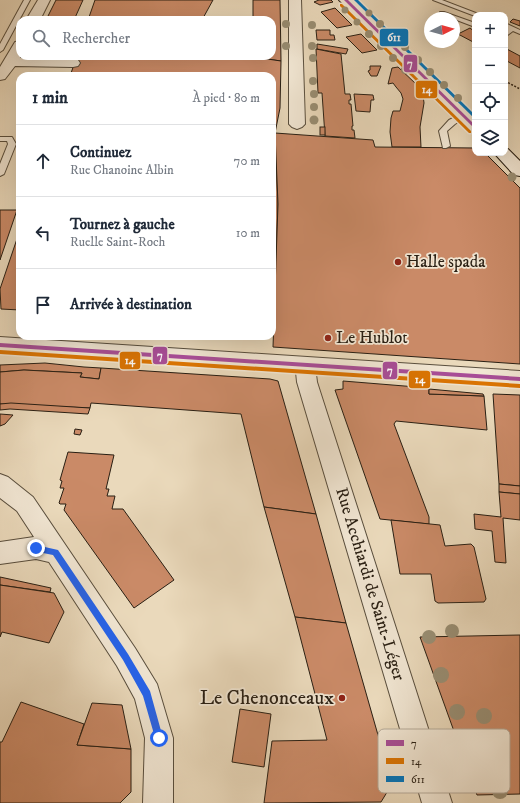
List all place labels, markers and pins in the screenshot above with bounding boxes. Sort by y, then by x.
place label: Halle spada [406,251,486,273]
marker: Halle spada [393,257,403,267]
place label: Le Hublot [336,327,408,349]
marker: Le Hublot [323,333,333,343]
place label: Le Chenonceaux [200,686,334,711]
marker: Le Chenonceaux [337,693,347,703]

